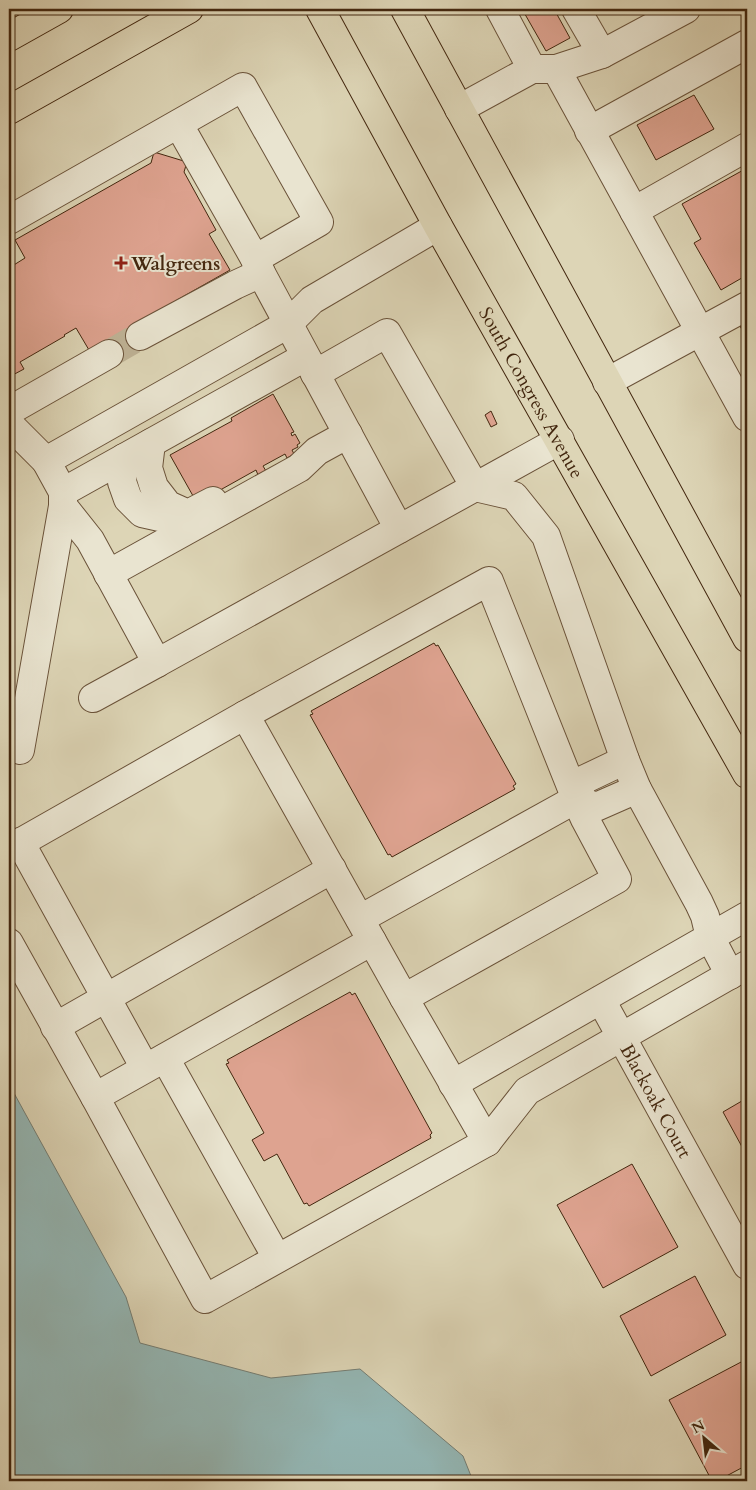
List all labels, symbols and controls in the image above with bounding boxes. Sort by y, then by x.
place label: Walgreens [130,251,220,277]
marker: Walgreens [115,257,127,269]
street label: South Congress Avenue [472,302,590,483]
street label: Blackoak Court [614,1039,698,1163]
north arrow [678,1412,728,1462]
text: N [688,1416,708,1438]

